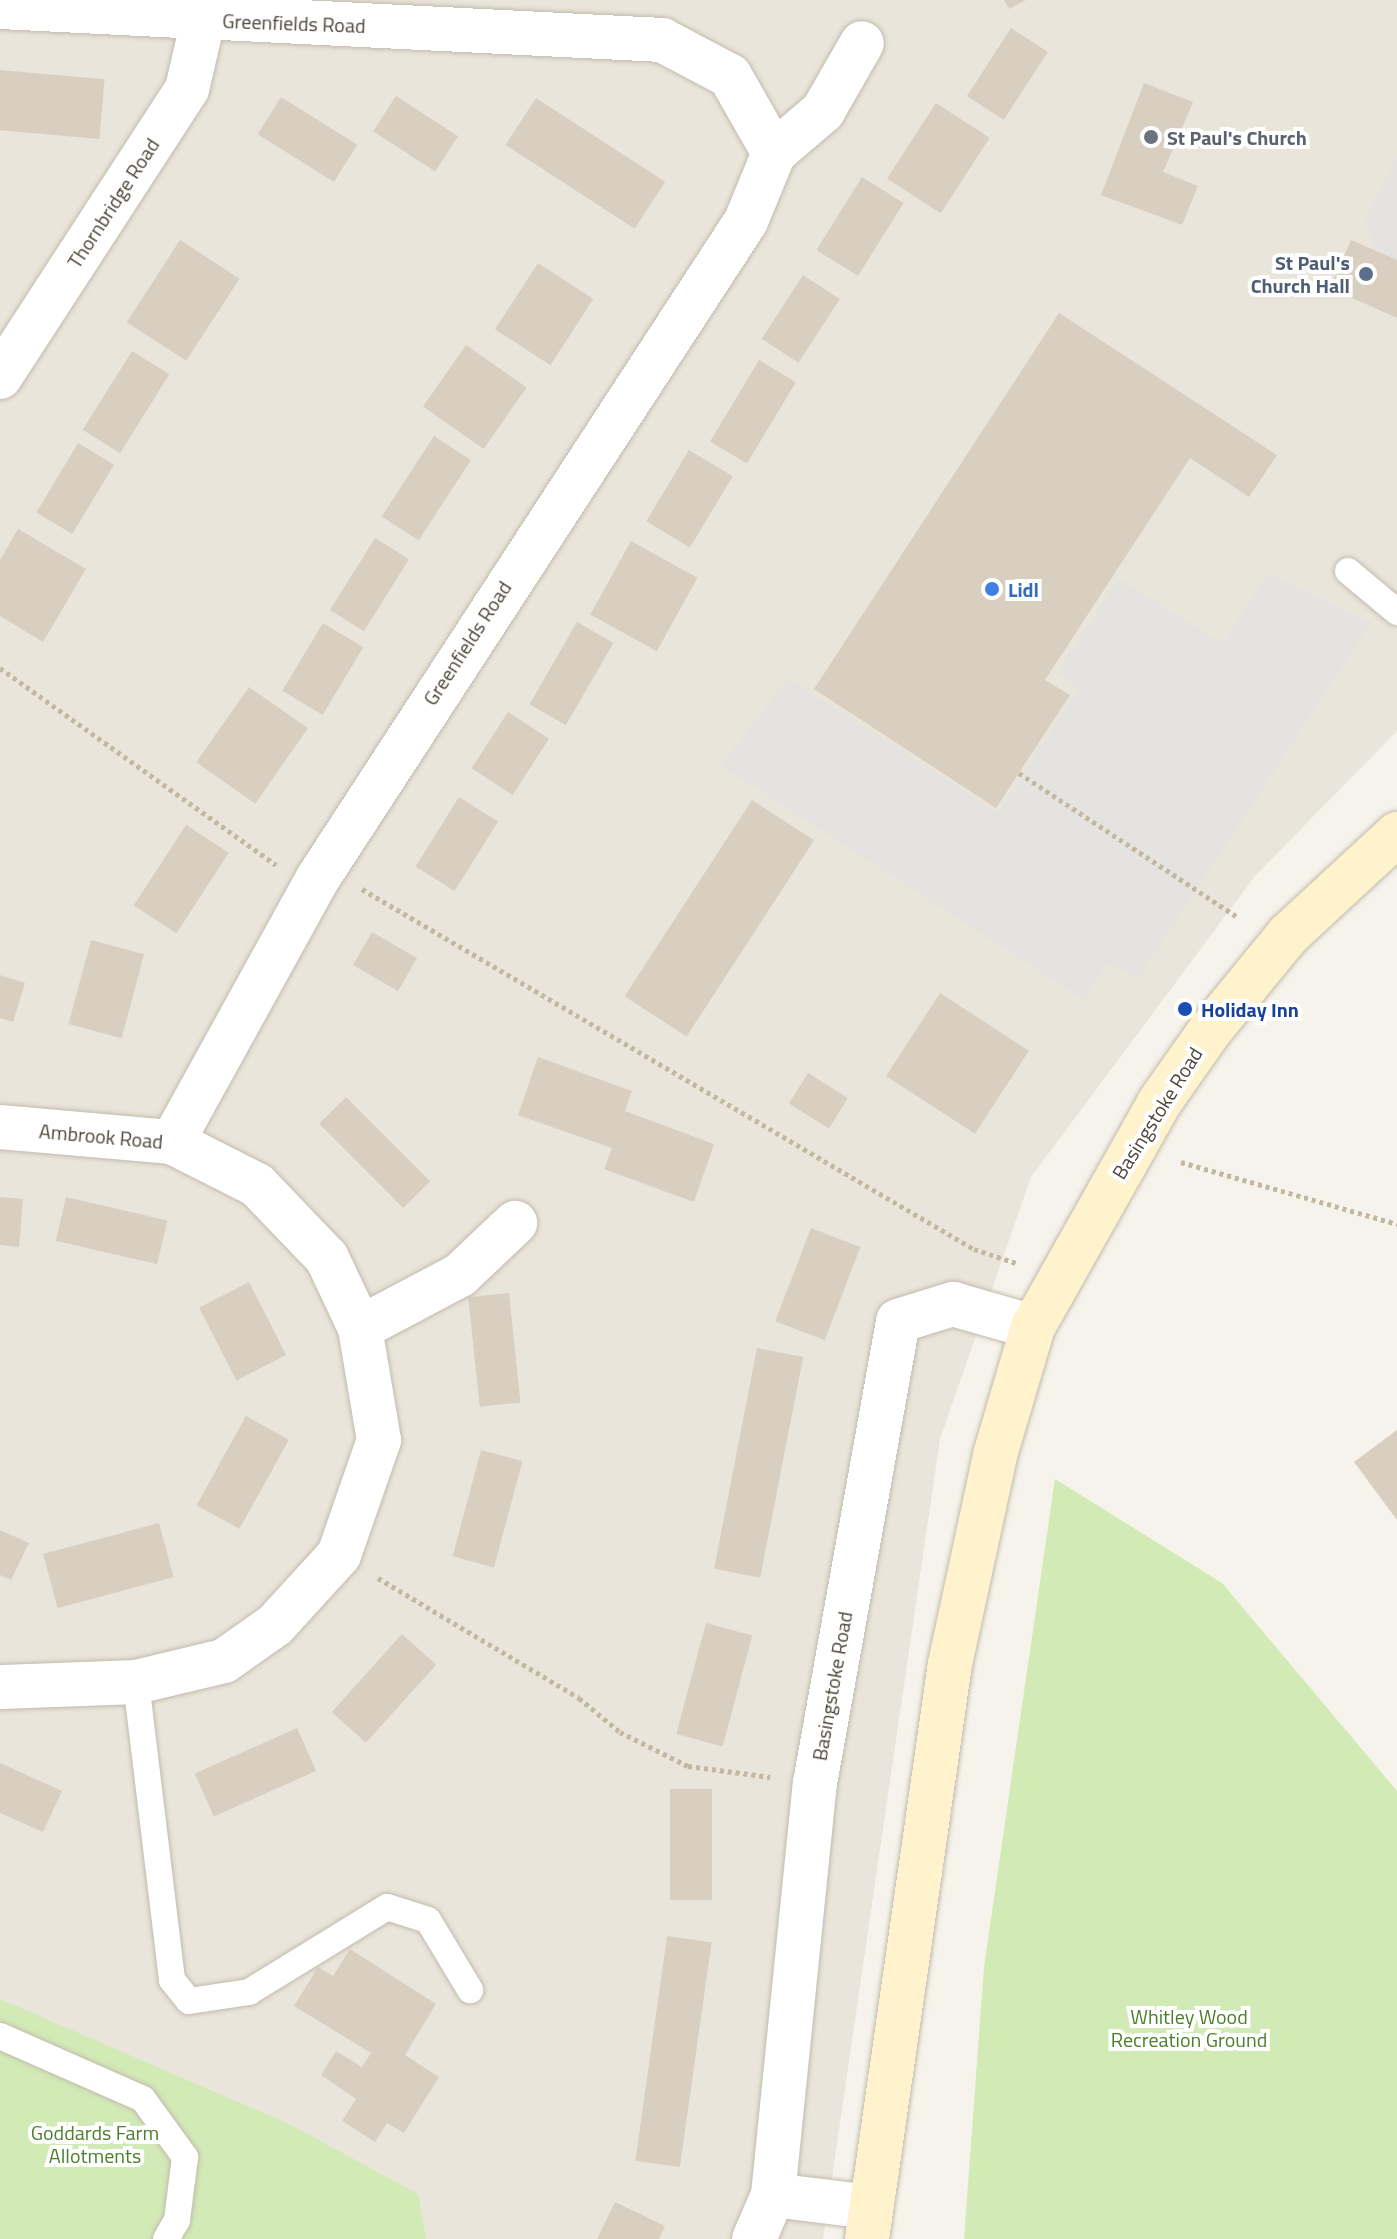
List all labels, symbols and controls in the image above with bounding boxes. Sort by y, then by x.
street label: Greenfields Road [222,9,366,37]
place label: St Paul's Church [1167,125,1307,149]
marker: St Paul's Church [1142,128,1160,146]
street label: Thornbridge Road [62,134,164,272]
place label: St Paul's Church Hall [1251,250,1350,297]
marker: St Paul's Church Hall [1357,265,1375,283]
street label: Greenfields Road [418,576,516,710]
place label: Lidl [1008,577,1039,601]
marker: Lidl [983,580,1001,598]
place label: Holiday Inn [1201,997,1299,1021]
marker: Holiday Inn [1176,1000,1194,1018]
street label: Basingstoke Road [1107,1043,1207,1183]
street label: Ambrook Road [38,1119,164,1153]
street label: Basingstoke Road [807,1610,857,1762]
park label: Whitley Wood Recreation Ground [1111,2005,1267,2052]
park label: Goddards Farm Allotments [31,2120,159,2167]

